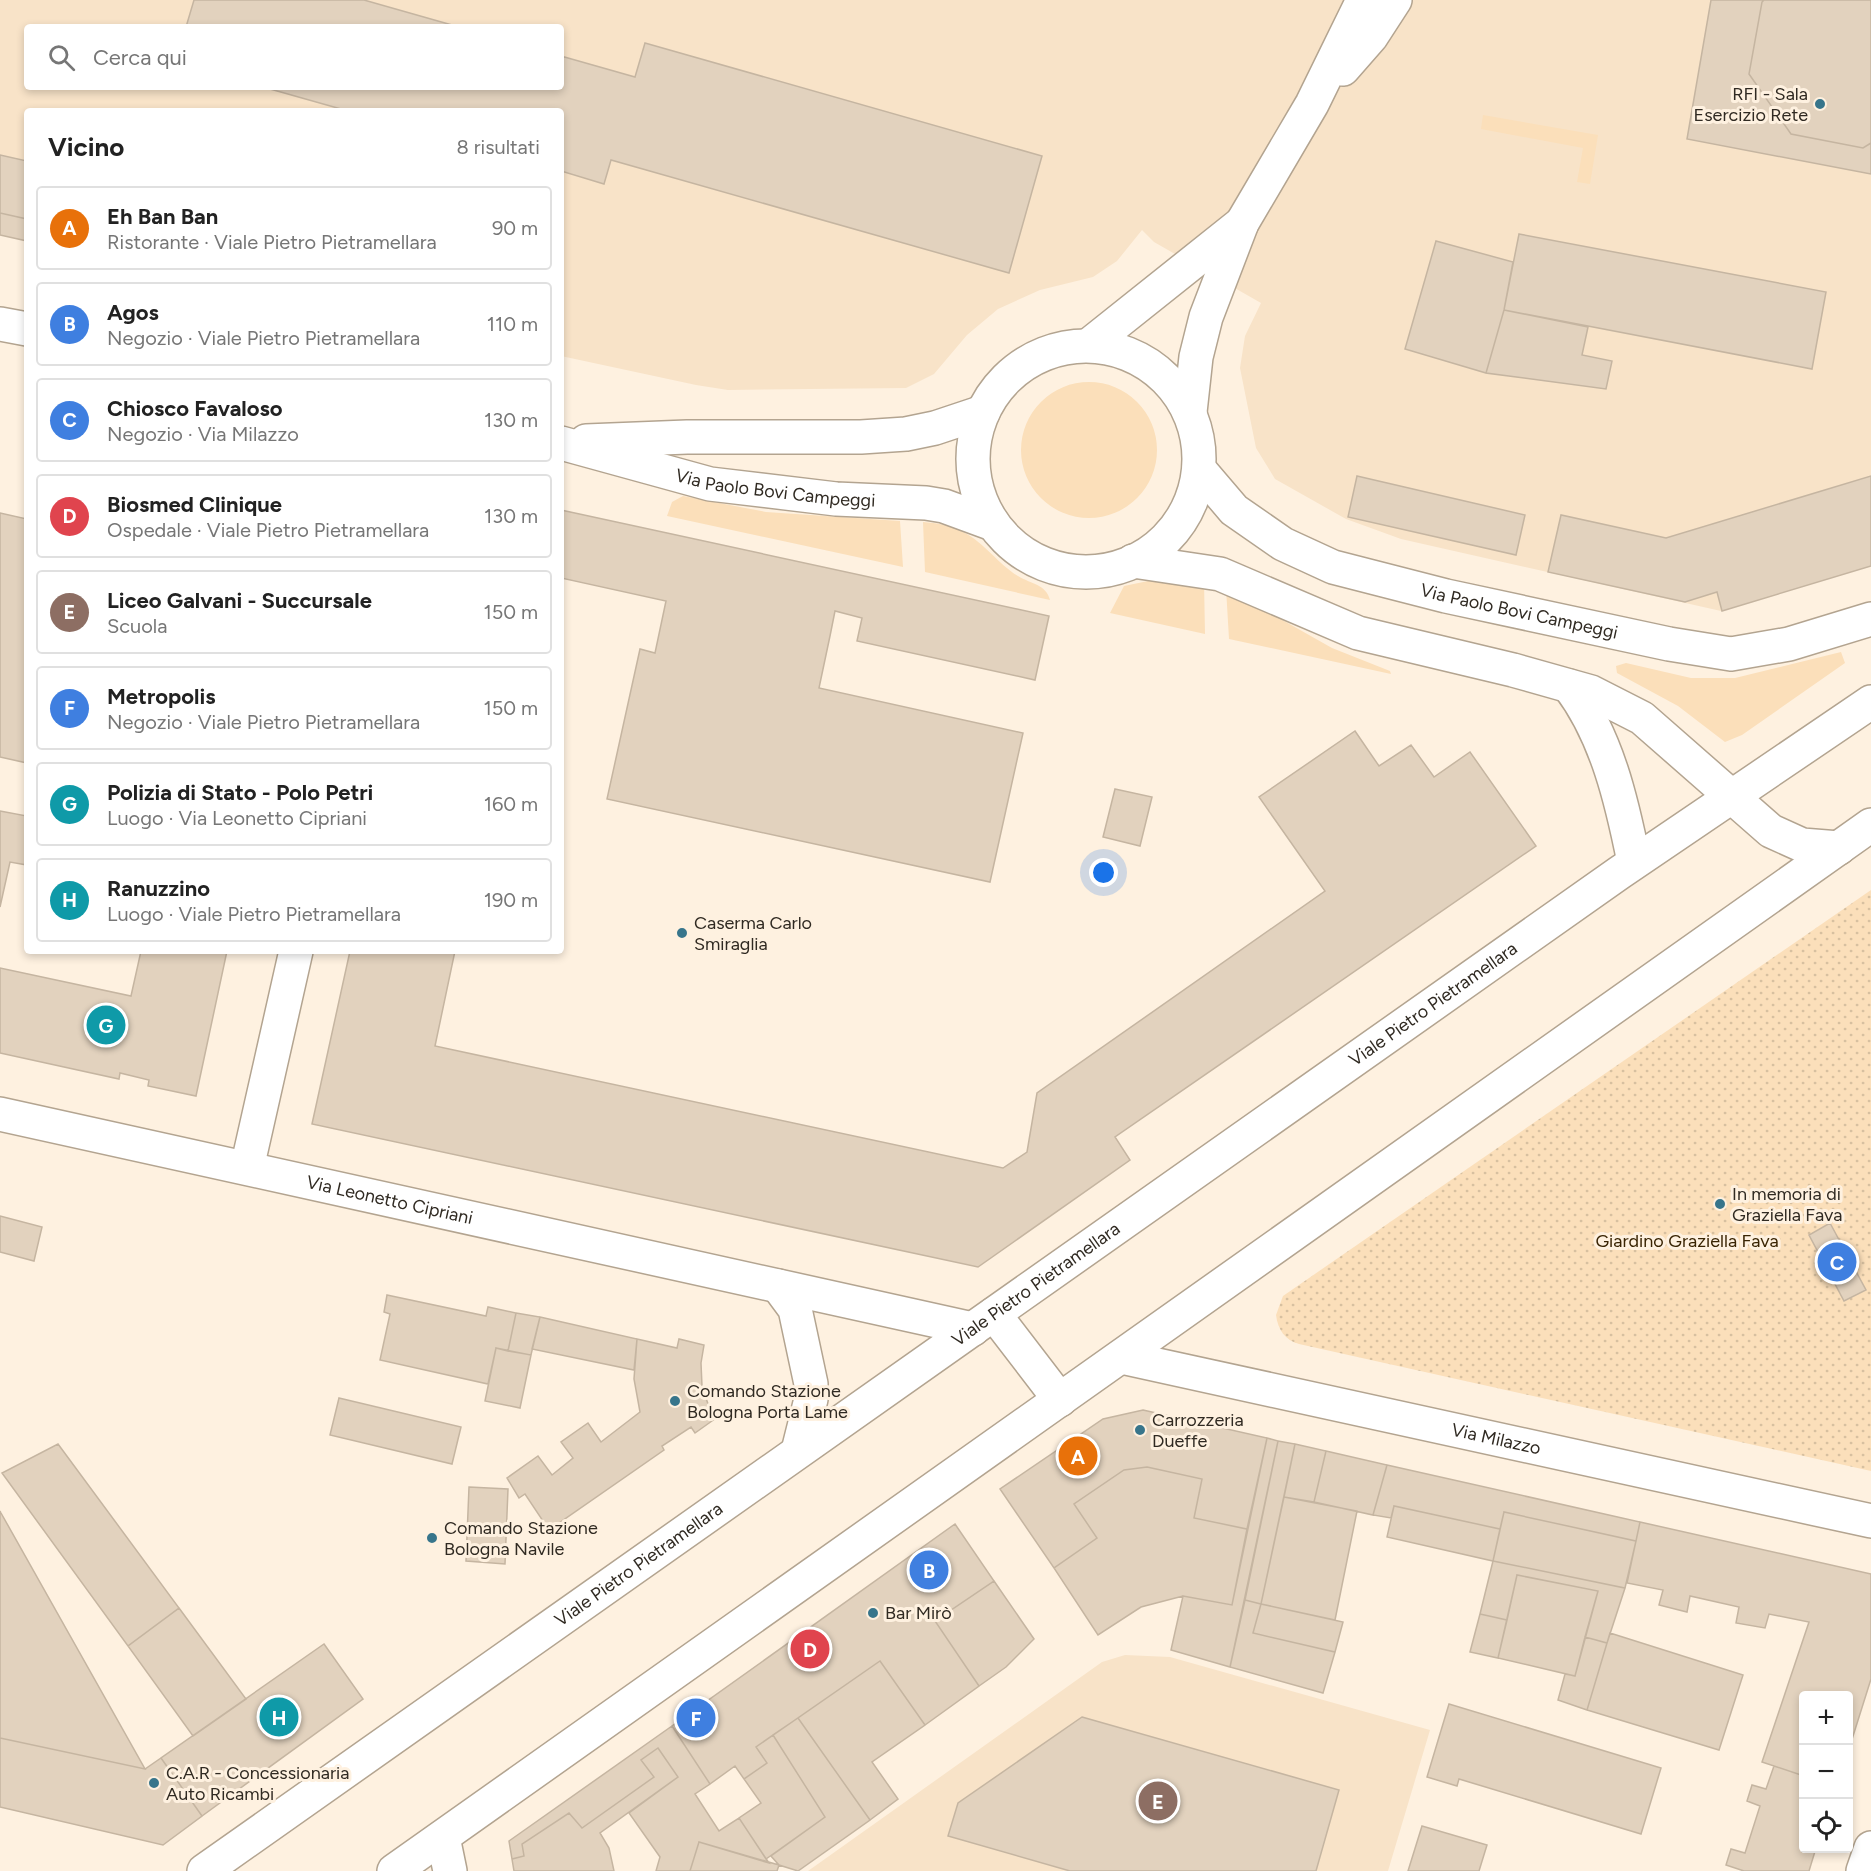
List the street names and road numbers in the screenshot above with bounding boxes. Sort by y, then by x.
street label: Via Paolo Bovi Campeggi [673,464,876,512]
street label: Via Paolo Bovi Campeggi [1418,579,1620,644]
street label: Viale Pietro Pietramellara [1345,937,1521,1071]
street label: Via Leonetto Cipriani [304,1171,475,1229]
street label: Viale Pietro Pietramellara [948,1217,1124,1351]
street label: Via Milazzo [1449,1419,1543,1459]
street label: Viale Pietro Pietramellara [550,1498,727,1631]

